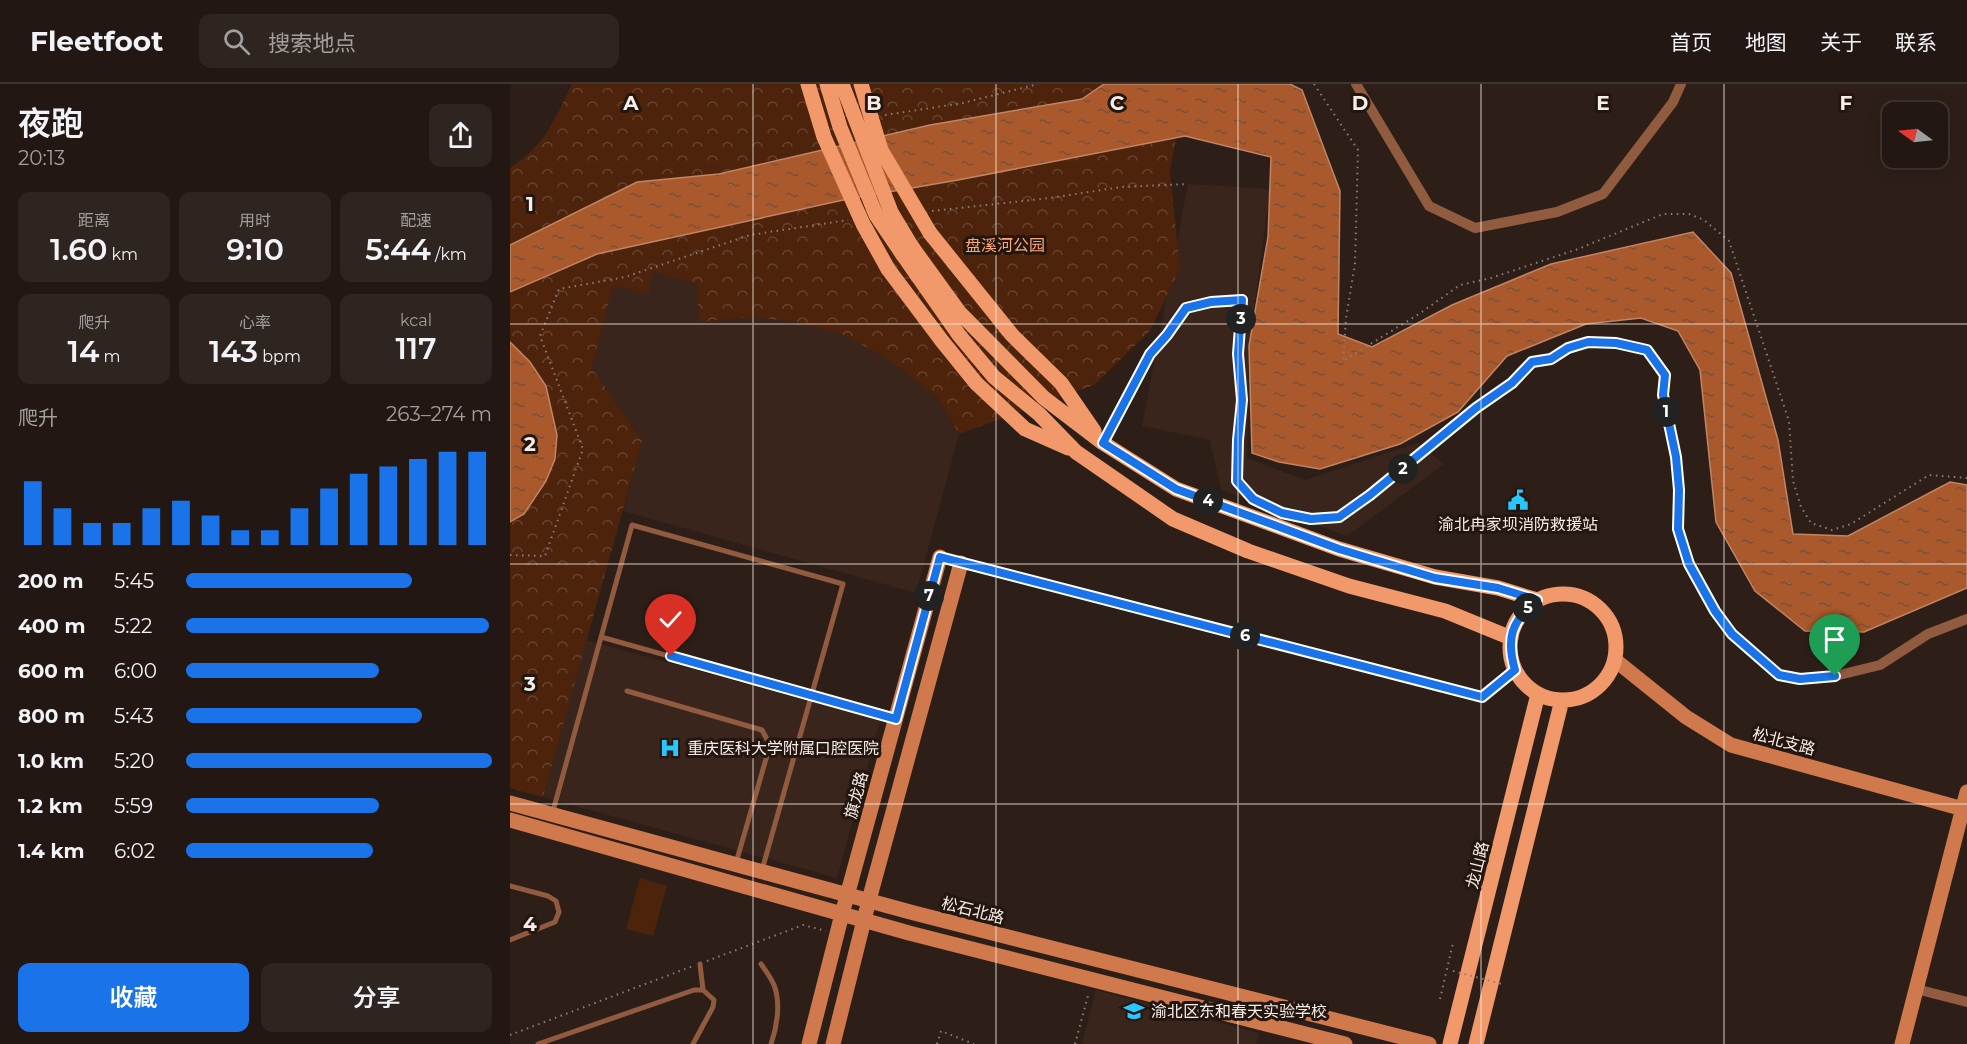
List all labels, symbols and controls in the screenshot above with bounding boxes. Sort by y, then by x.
search box [199,14,619,68]
text: Fleetfoot [30,24,163,58]
icon: search [220,25,253,58]
text: 搜索地点 [268,30,356,57]
text: 首页 [1670,30,1712,55]
text: 地图 [1745,30,1787,55]
text: 关于 [1820,30,1862,55]
text: 联系 [1895,30,1937,55]
text: A [622,91,639,115]
text: B [866,91,882,115]
text: C [1110,91,1125,115]
text: D [1352,91,1368,115]
text: E [1596,91,1610,115]
text: F [1840,91,1853,115]
north arrow [1882,102,1948,168]
map controls [1882,102,1948,168]
text: 夜跑 [18,103,84,143]
button: share [429,104,492,167]
text: 20:13 [18,146,65,170]
text: 1 [526,192,534,216]
text: 距离 [78,211,110,230]
text: 用时 [239,211,271,230]
text: 配速 [400,211,432,230]
text: 1.60 [50,231,107,268]
text: 9:10 [226,231,284,268]
text: 5:44 [365,231,431,268]
park label: 盘溪河公园 [965,236,1045,255]
text: km [107,245,138,264]
text: /km [431,245,467,264]
pin: 3 [1226,304,1256,334]
text: 3 [1236,309,1246,328]
text: kcal [400,311,432,330]
text: 爬升 [78,313,110,332]
text: 心率 [239,313,271,332]
text: 117 [395,330,437,367]
text: 14 [68,333,99,370]
text: 143 [209,333,258,370]
text: m [99,347,120,366]
text: bpm [258,347,301,366]
pin: 1 [1651,397,1681,427]
text: 263–274 m [386,402,492,426]
text: 1 [1663,402,1669,421]
text: 爬升 [18,406,58,430]
text: 2 [524,432,536,456]
pin: 2 [1388,454,1418,484]
text: 2 [1398,459,1408,478]
pin: 4 [1193,486,1223,516]
public building icon: 渝北冉家坝消防救援站 [1506,488,1530,512]
text: 4 [1202,491,1214,510]
place label: 渝北冉家坝消防救援站 [1438,515,1598,534]
text: 200 m [18,569,84,593]
text: 5:45 [114,569,154,593]
pin: 7 [914,581,944,611]
text: 7 [924,586,934,605]
pin: 5 [1513,593,1543,623]
pin [645,594,696,656]
text: 5 [1523,598,1533,617]
icon: check [654,603,687,636]
text: 400 m [18,614,86,638]
text: 5:22 [114,614,152,638]
pin [1809,614,1860,676]
pin: 6 [1230,621,1260,651]
icon: arrive [1818,623,1851,656]
text: 6 [1240,626,1250,645]
text: 600 m [18,659,85,683]
text: 6:00 [114,659,157,683]
text: 3 [523,672,536,696]
text: 800 m [18,704,85,728]
text: 5:43 [114,704,154,728]
street label: 松北支路 [1750,724,1817,759]
hospital icon: 重庆医科大学附属口腔医院 [658,736,682,760]
place label: 重庆医科大学附属口腔医院 [687,739,879,758]
text: 1.0 km [18,749,84,773]
text: 5:20 [114,749,154,773]
street label: 旗龙路 [841,769,872,821]
text: 1.2 km [18,794,83,818]
text: 5:59 [114,794,153,818]
text: 1.4 km [18,839,85,863]
text: 6:02 [114,839,155,863]
street label: 龙山路 [1462,840,1493,891]
street label: 松石北路 [940,894,1006,927]
text: 4 [523,912,537,936]
button: 收藏 [18,963,249,1032]
button: 分享 [261,963,492,1032]
school or university icon: 渝北区东和春天实验学校 [1122,999,1146,1023]
place label: 渝北区东和春天实验学校 [1151,1002,1327,1021]

